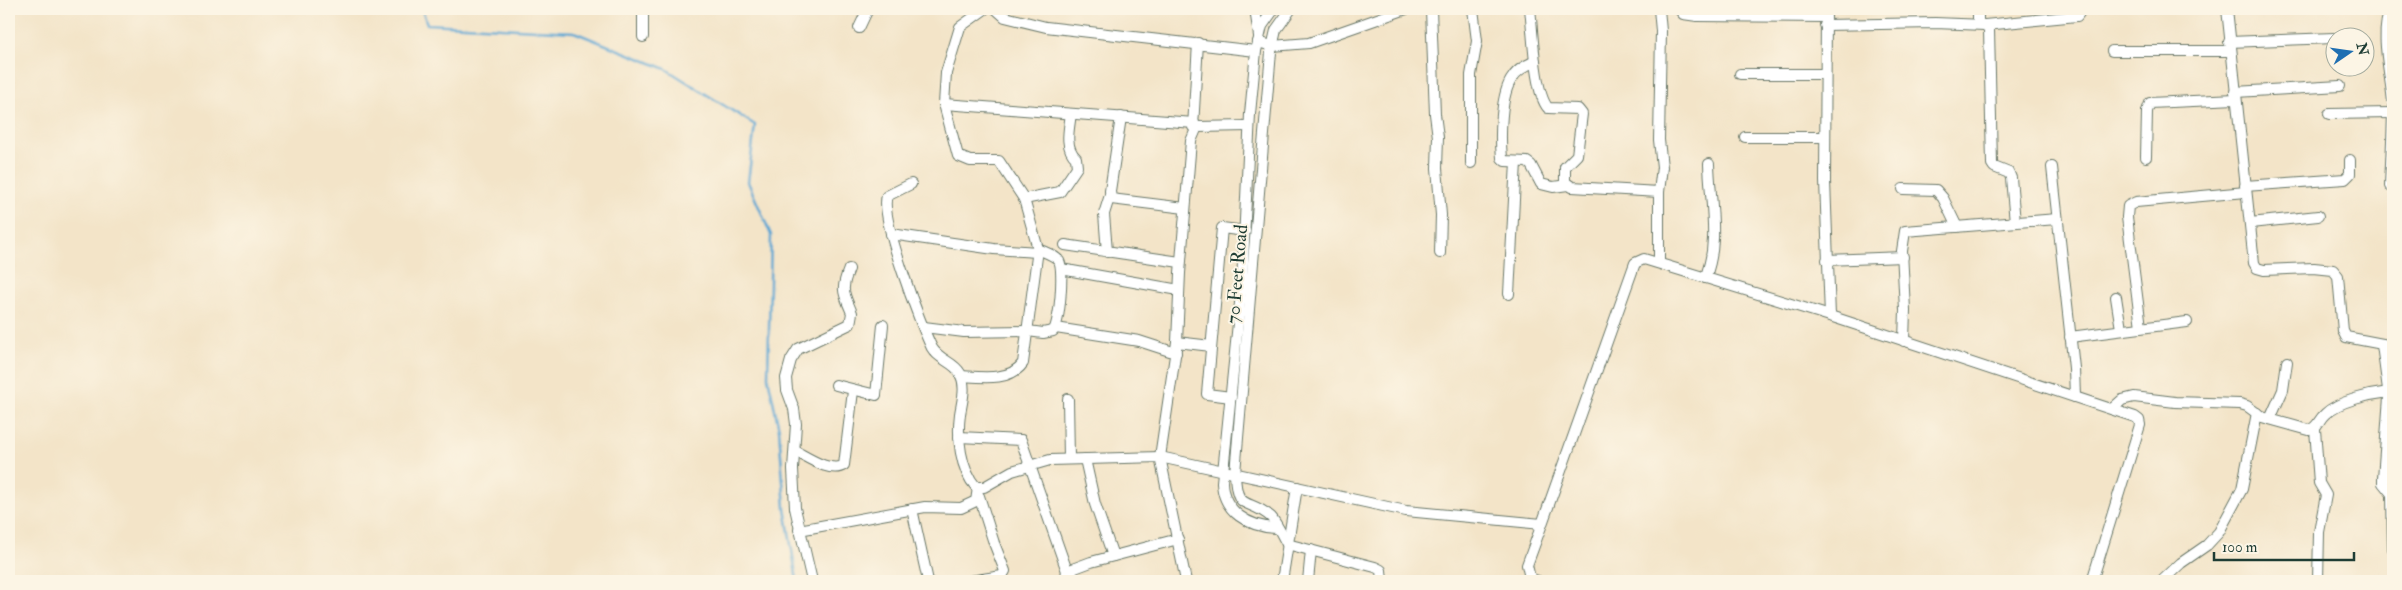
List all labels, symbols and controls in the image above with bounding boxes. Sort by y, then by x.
north arrow [2324,28,2374,78]
text: N [2352,40,2372,58]
street label: 70 Feet Road [1221,223,1253,325]
scale bar [2214,530,2354,562]
text: 100 m [2222,538,2258,557]

